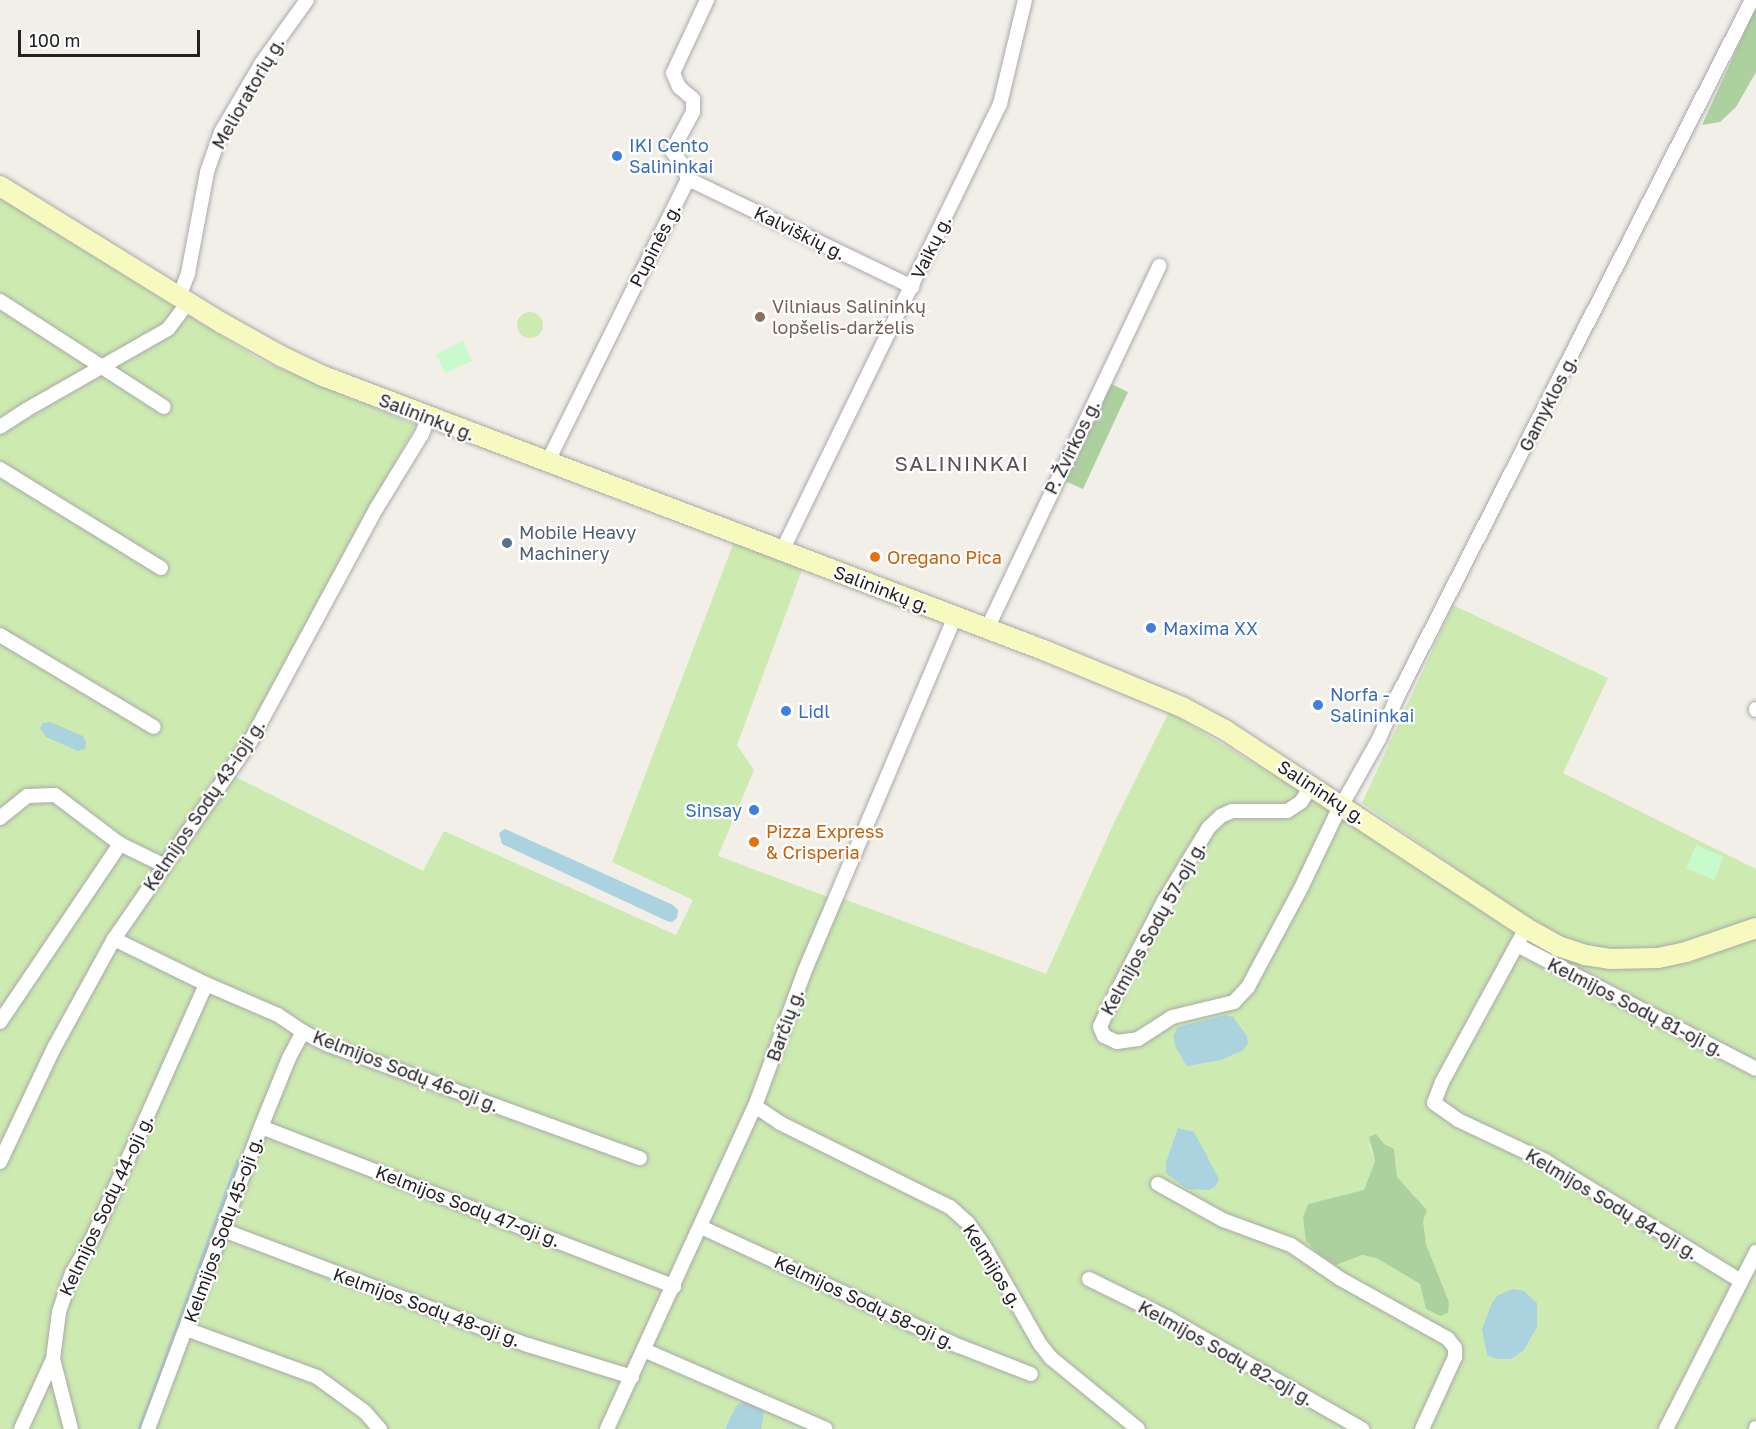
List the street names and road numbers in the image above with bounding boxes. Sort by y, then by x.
street label: Melioratorių g. [207,33,289,153]
street label: Pupinės g. [625,200,685,290]
street label: Kalviškių g. [751,202,849,264]
street label: Vaikų g. [906,212,956,282]
street label: Gamyklos g. [1514,351,1582,455]
street label: Salininkų g. [376,389,478,445]
street label: P. Žvirkos g. [1040,396,1104,498]
street label: Salininkų g. [831,561,933,617]
street label: Kelmijos Sodų 43-ioji g. [139,715,269,895]
street label: Salininkų g. [1274,755,1370,829]
street label: Kelmijos Sodų 57-oji g. [1096,837,1210,1019]
street label: Kelmijos Sodų 81-oji g. [1544,953,1728,1061]
street label: Barčių g. [762,986,808,1064]
street label: Kelmijos Sodų 46-oji g. [310,1026,502,1116]
street label: Kelmijos Sodų 44-oji g. [54,1111,158,1299]
street label: Kelmijos Sodų 45-oji g. [179,1133,267,1325]
street label: Kelmijos Sodų 84-oji g. [1522,1144,1702,1264]
street label: Kelmijos Sodų 47-oji g. [373,1161,563,1251]
street label: Kelmijos g. [959,1220,1027,1312]
street label: Kelmijos Sodų 58-oji g. [771,1251,959,1353]
street label: Kelmijos Sodų 48-oji g. [330,1263,524,1351]
street label: Kelmijos Sodų 82-oji g. [1135,1296,1317,1410]

